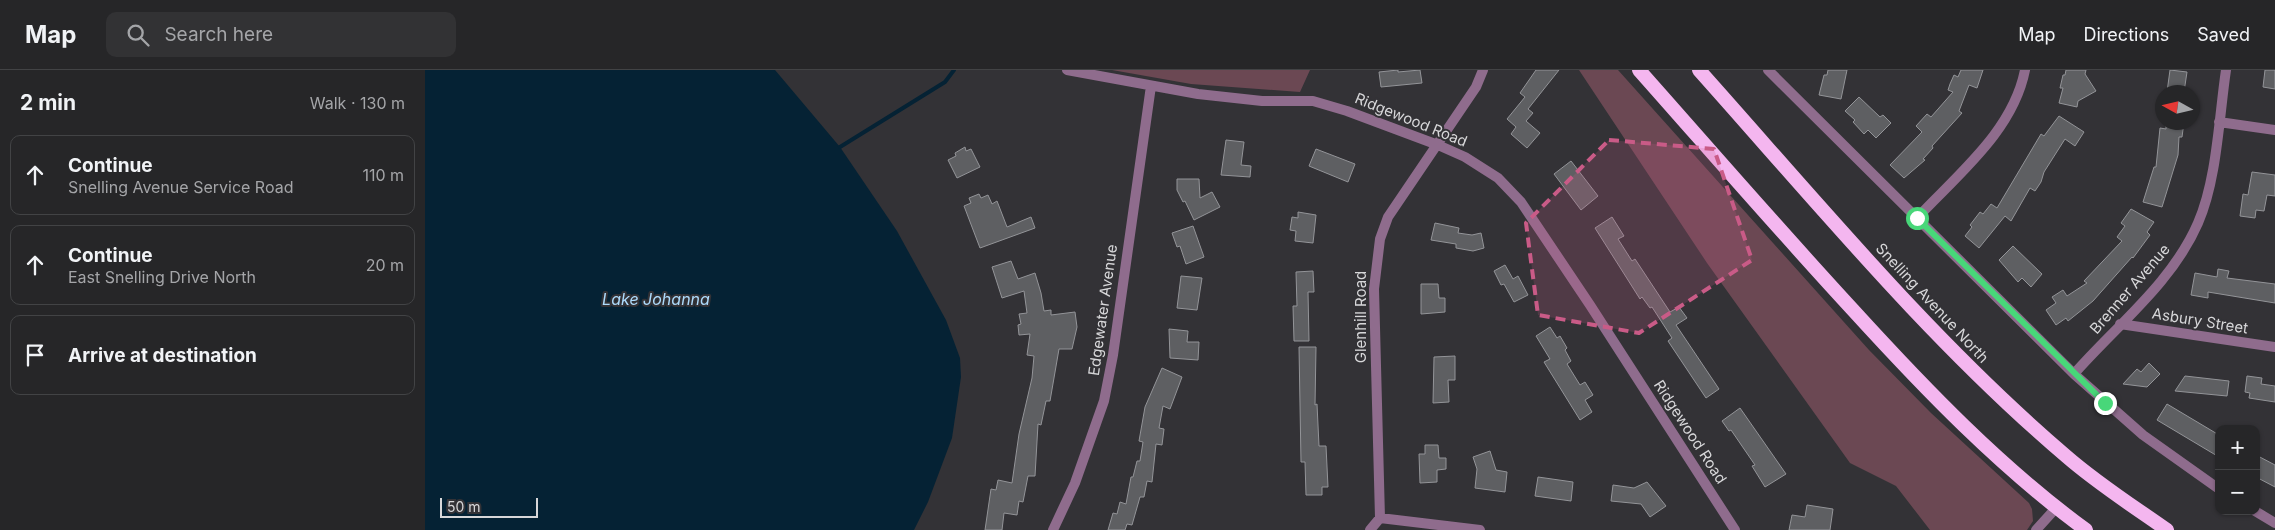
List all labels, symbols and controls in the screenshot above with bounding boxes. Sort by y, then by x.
search box [106,12,456,57]
text: Map [25,20,76,49]
icon: search [124,21,152,49]
text: Search here [164,23,273,46]
text: Map [2018,24,2056,45]
text: Directions [2084,24,2169,45]
text: Saved [2197,24,2250,45]
north arrow [2155,85,2200,130]
street label: Ridgewood Road [1352,88,1470,151]
text: 2 min [20,90,76,115]
text: Walk · 130 m [310,93,405,113]
text: Continue [68,154,153,177]
icon: ahead [21,161,49,189]
text: 110 m [362,165,404,185]
text: Snelling Avenue Service Road [68,177,293,197]
route start [1906,207,1929,230]
street label: Snelling Avenue North [1872,239,1993,367]
street label: Brenner Avenue [2085,240,2174,338]
street label: Edgewater Avenue [1084,243,1121,377]
text: Continue [68,244,153,267]
icon: ahead [21,251,49,279]
text: 20 m [366,255,404,275]
text: East Snelling Drive North [68,267,256,287]
street label: Glenhill Road [1351,271,1370,363]
water label: Lake Johanna [602,289,710,309]
street label: Asbury Street [2151,304,2250,338]
icon: arrive [21,341,49,369]
text: Arrive at destination [68,344,257,367]
street label: Ridgewood Road [1650,376,1731,487]
route end [2094,392,2117,415]
map controls [2215,425,2260,515]
button: + [2215,425,2260,470]
button: − [2215,470,2260,515]
scale bar [440,495,537,518]
text: 50 m [447,498,481,515]

